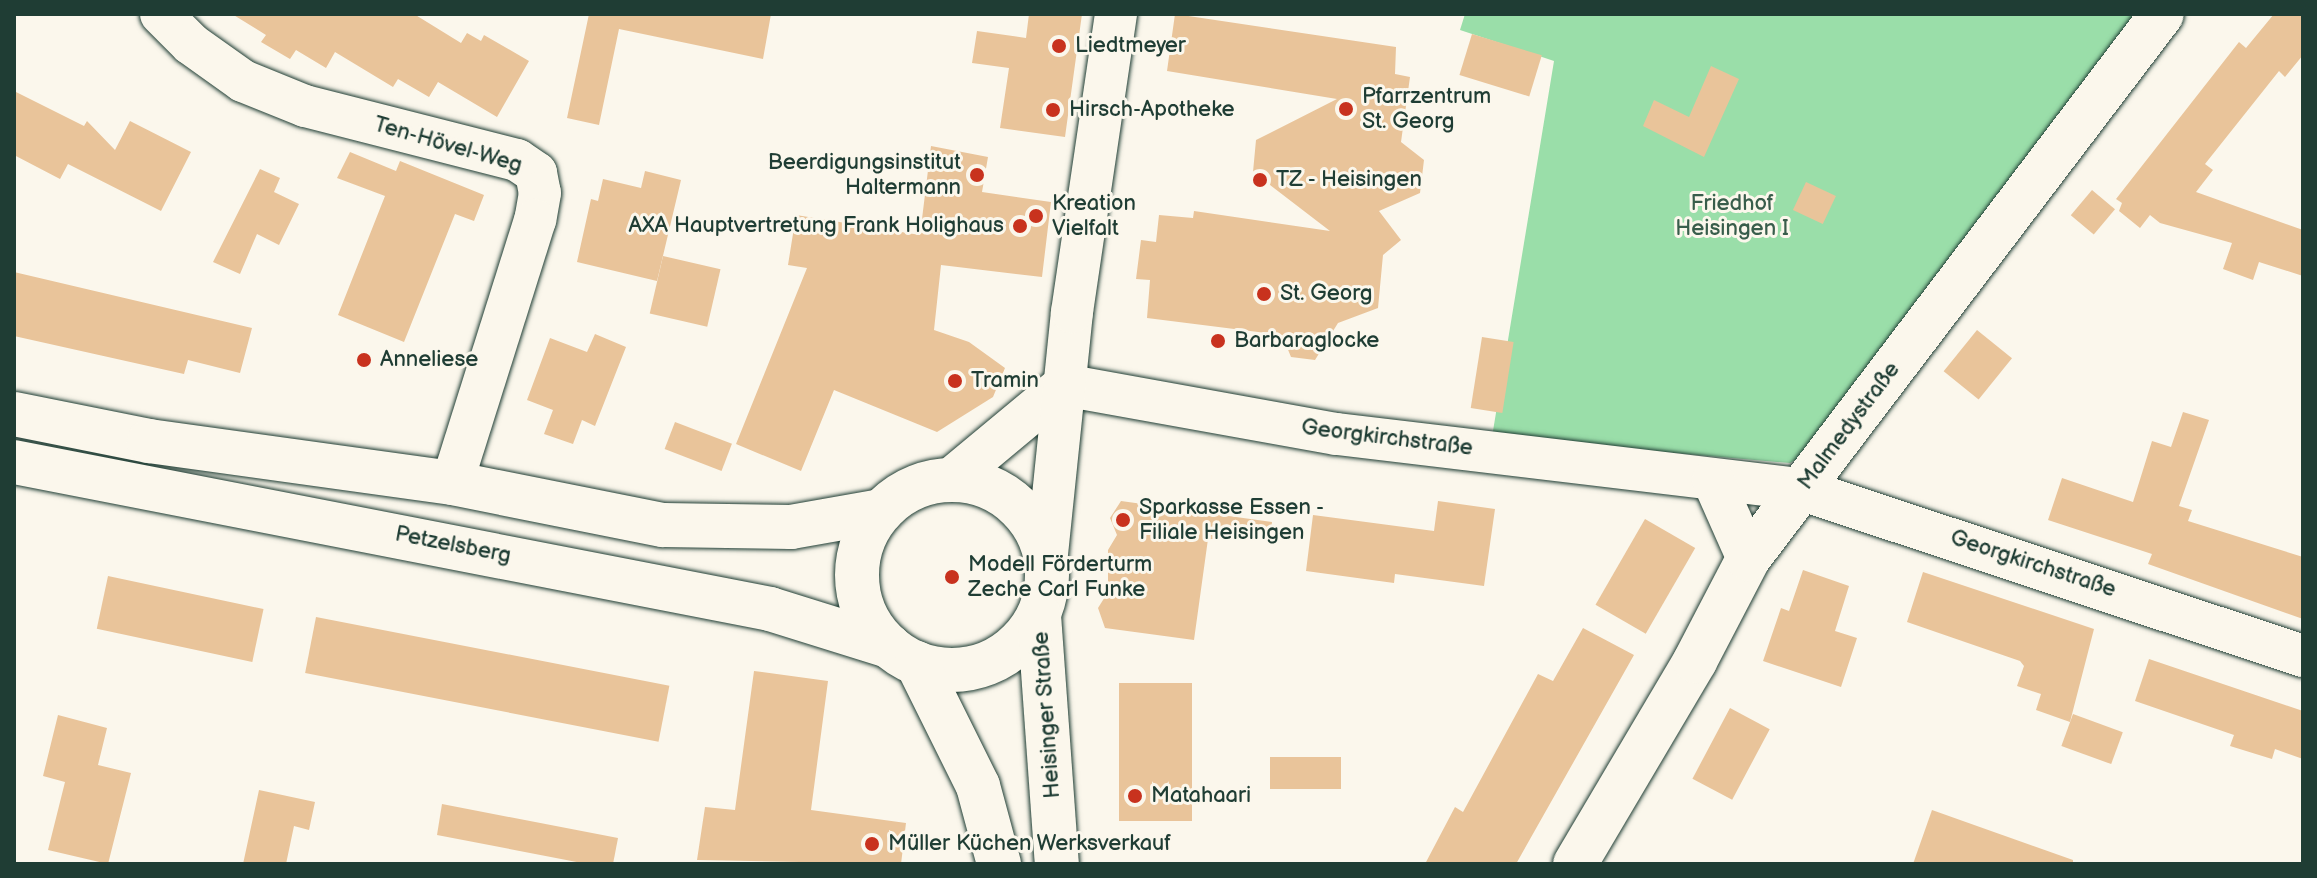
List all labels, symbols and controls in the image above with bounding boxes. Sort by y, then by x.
place label: Liedtmeyer [1075,33,1186,59]
marker: Liedtmeyer [1050,37,1068,55]
place label: Pfarrzentrum St. Georg [1362,83,1491,134]
place label: Hirsch-Apotheke [1069,97,1235,123]
marker: Pfarrzentrum St. Georg [1337,100,1355,118]
marker: Hirsch-Apotheke [1044,101,1062,119]
street label: Ten-Hövel-Weg [371,111,525,179]
place label: Beerdigungsinstitut Haltermann [768,149,961,200]
marker: Beerdigungsinstitut Haltermann [968,166,986,184]
place label: TZ - Heisingen [1276,167,1424,193]
marker: TZ - Heisingen [1251,171,1269,189]
place label: Kreation Vielfalt [1052,190,1136,242]
park label: Friedhof Heisingen I [1675,190,1789,242]
marker: Kreation Vielfalt [1027,207,1045,225]
place label: AXA Hauptvertretung Frank Holighaus [629,213,1004,239]
marker: AXA Hauptvertretung Frank Holighaus [1011,217,1029,235]
place label: St. Georg [1280,281,1373,307]
marker: St. Georg [1255,285,1273,303]
place label: Barbaraglocke [1234,328,1379,354]
marker: Barbaraglocke [1209,332,1227,350]
place label: Anneliese [380,347,478,373]
marker: Anneliese [355,351,373,369]
street label: Malmedystraße [1792,357,1906,495]
place label: Tramin [971,368,1039,394]
marker: Tramin [946,372,964,390]
street label: Georgkirchstraße [1300,414,1474,462]
place label: Sparkasse Essen - Filiale Heisingen [1139,494,1325,546]
marker: Sparkasse Essen - Filiale Heisingen [1114,511,1132,529]
street label: Petzelsberg [393,521,513,569]
street label: Georgkirchstraße [1947,525,2119,603]
place label: Modell Förderturm Zeche Carl Funke [968,551,1152,602]
marker: Modell Förderturm Zeche Carl Funke [943,568,961,586]
street label: Heisinger Straße [1028,630,1066,800]
place label: Matahaari [1151,783,1251,809]
marker: Matahaari [1126,787,1144,805]
place label: Müller Küchen Werksverkauf [888,831,1172,857]
marker: Müller Küchen Werksverkauf [863,835,881,853]

